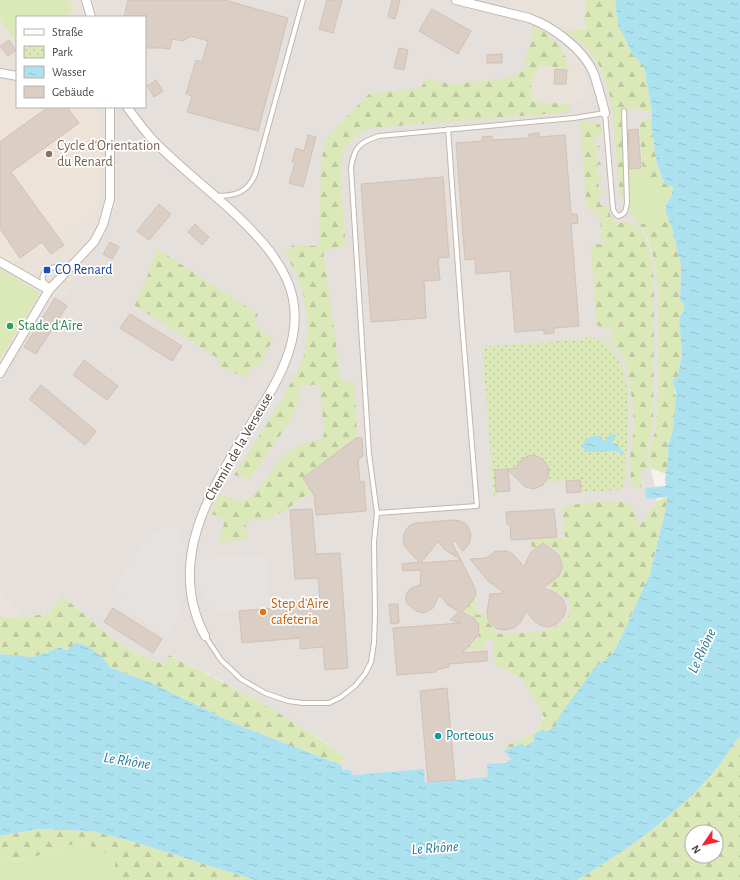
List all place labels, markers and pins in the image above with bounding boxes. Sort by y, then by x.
place label: Cycle d'Orientation du Renard [57,139,160,169]
marker: Cycle d'Orientation du Renard [44,149,54,159]
place label: CO Renard [55,263,113,277]
marker: CO Renard [42,265,52,275]
place label: Stade d'Aïre [18,319,83,333]
marker: Stade d'Aïre [5,321,15,331]
place label: Step d'Aïre cafeteria [271,597,329,627]
marker: Step d'Aïre cafeteria [258,607,268,617]
place label: Porteous [446,729,494,743]
marker: Porteous [433,731,443,741]

